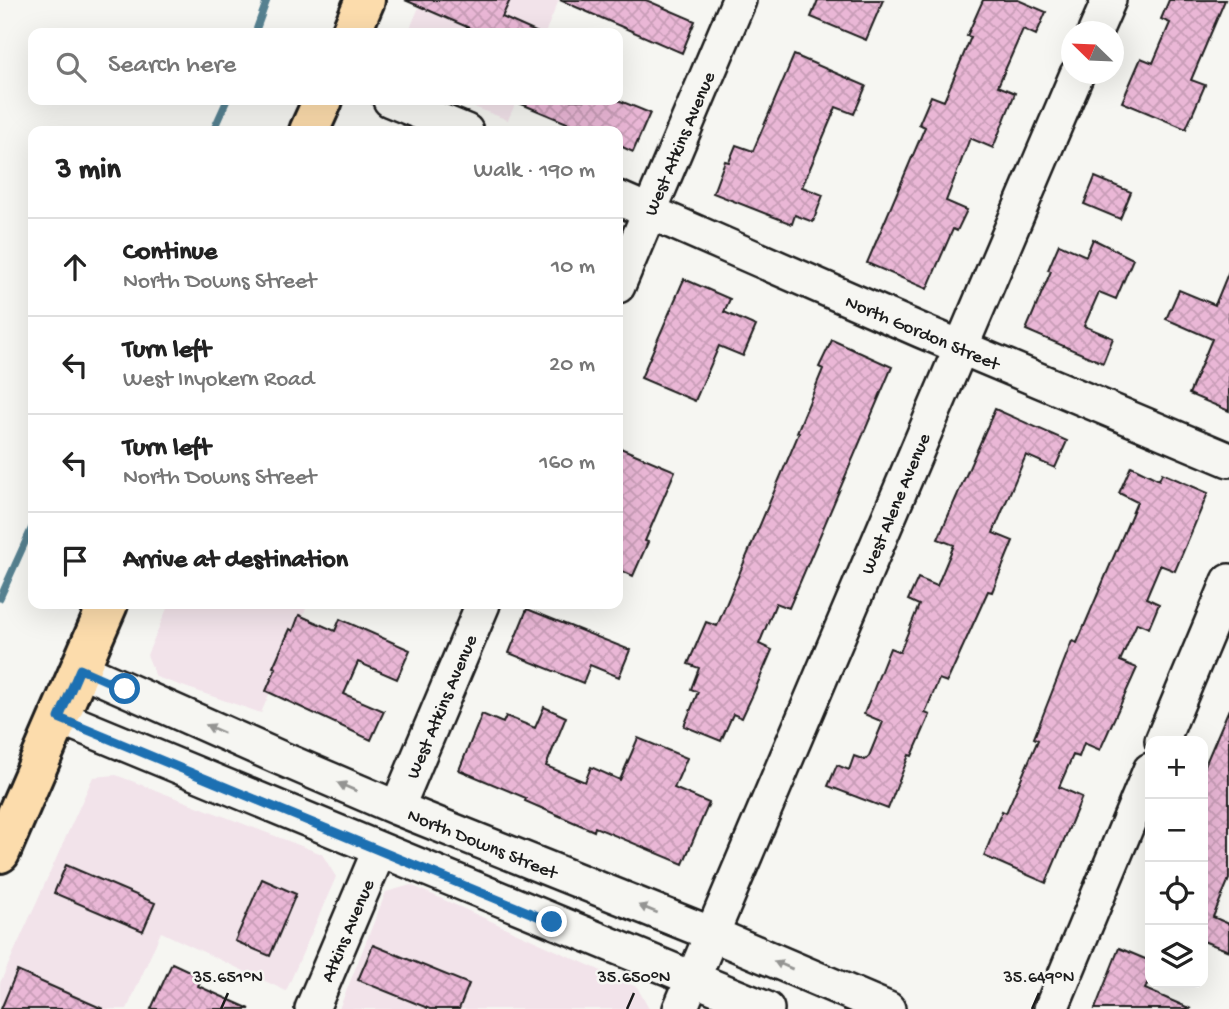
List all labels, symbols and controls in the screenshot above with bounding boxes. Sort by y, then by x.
north arrow [1061,21,1124,84]
search box [28,28,623,105]
icon: search [52,48,90,86]
text: Search here [108,51,236,82]
street label: West Atkins Avenue [640,69,722,220]
text: 3 min [56,154,121,189]
text: Walk · 190 m [474,158,595,185]
text: Continue [123,238,217,269]
icon: ahead [56,248,94,286]
text: 10 m [551,254,595,281]
text: North Downs Street [123,269,316,296]
street label: North Gordon Street [841,291,1004,378]
text: Turn left [123,336,211,367]
icon: left [56,346,94,384]
text: 20 m [549,352,595,379]
text: West Inyokern Road [123,367,314,394]
street label: West Alene Avenue [857,430,937,578]
text: Turn left [123,434,211,465]
icon: left [56,444,94,482]
text: 160 m [539,450,595,477]
text: North Downs Street [123,465,316,492]
icon: arrive [56,542,94,580]
text: Arrive at destination [123,546,348,577]
street label: West Atkins Avenue [402,632,484,783]
route start [109,673,140,704]
one-way arrow [205,723,226,734]
map controls [1145,736,1208,988]
button: + [1145,736,1208,799]
one-way arrow [336,781,357,792]
button: − [1145,799,1208,862]
street label: North Downs Street [403,805,562,887]
button: locate [1145,862,1208,925]
street label: Atkins Avenue [317,876,381,986]
one-way arrow [638,903,659,914]
route end [536,906,567,937]
button: layers [1145,925,1208,988]
one-way arrow [772,959,793,970]
text: 35.651°N [192,968,263,989]
text: 35.650°N [596,968,671,989]
text: 35.649°N [1003,968,1074,989]

